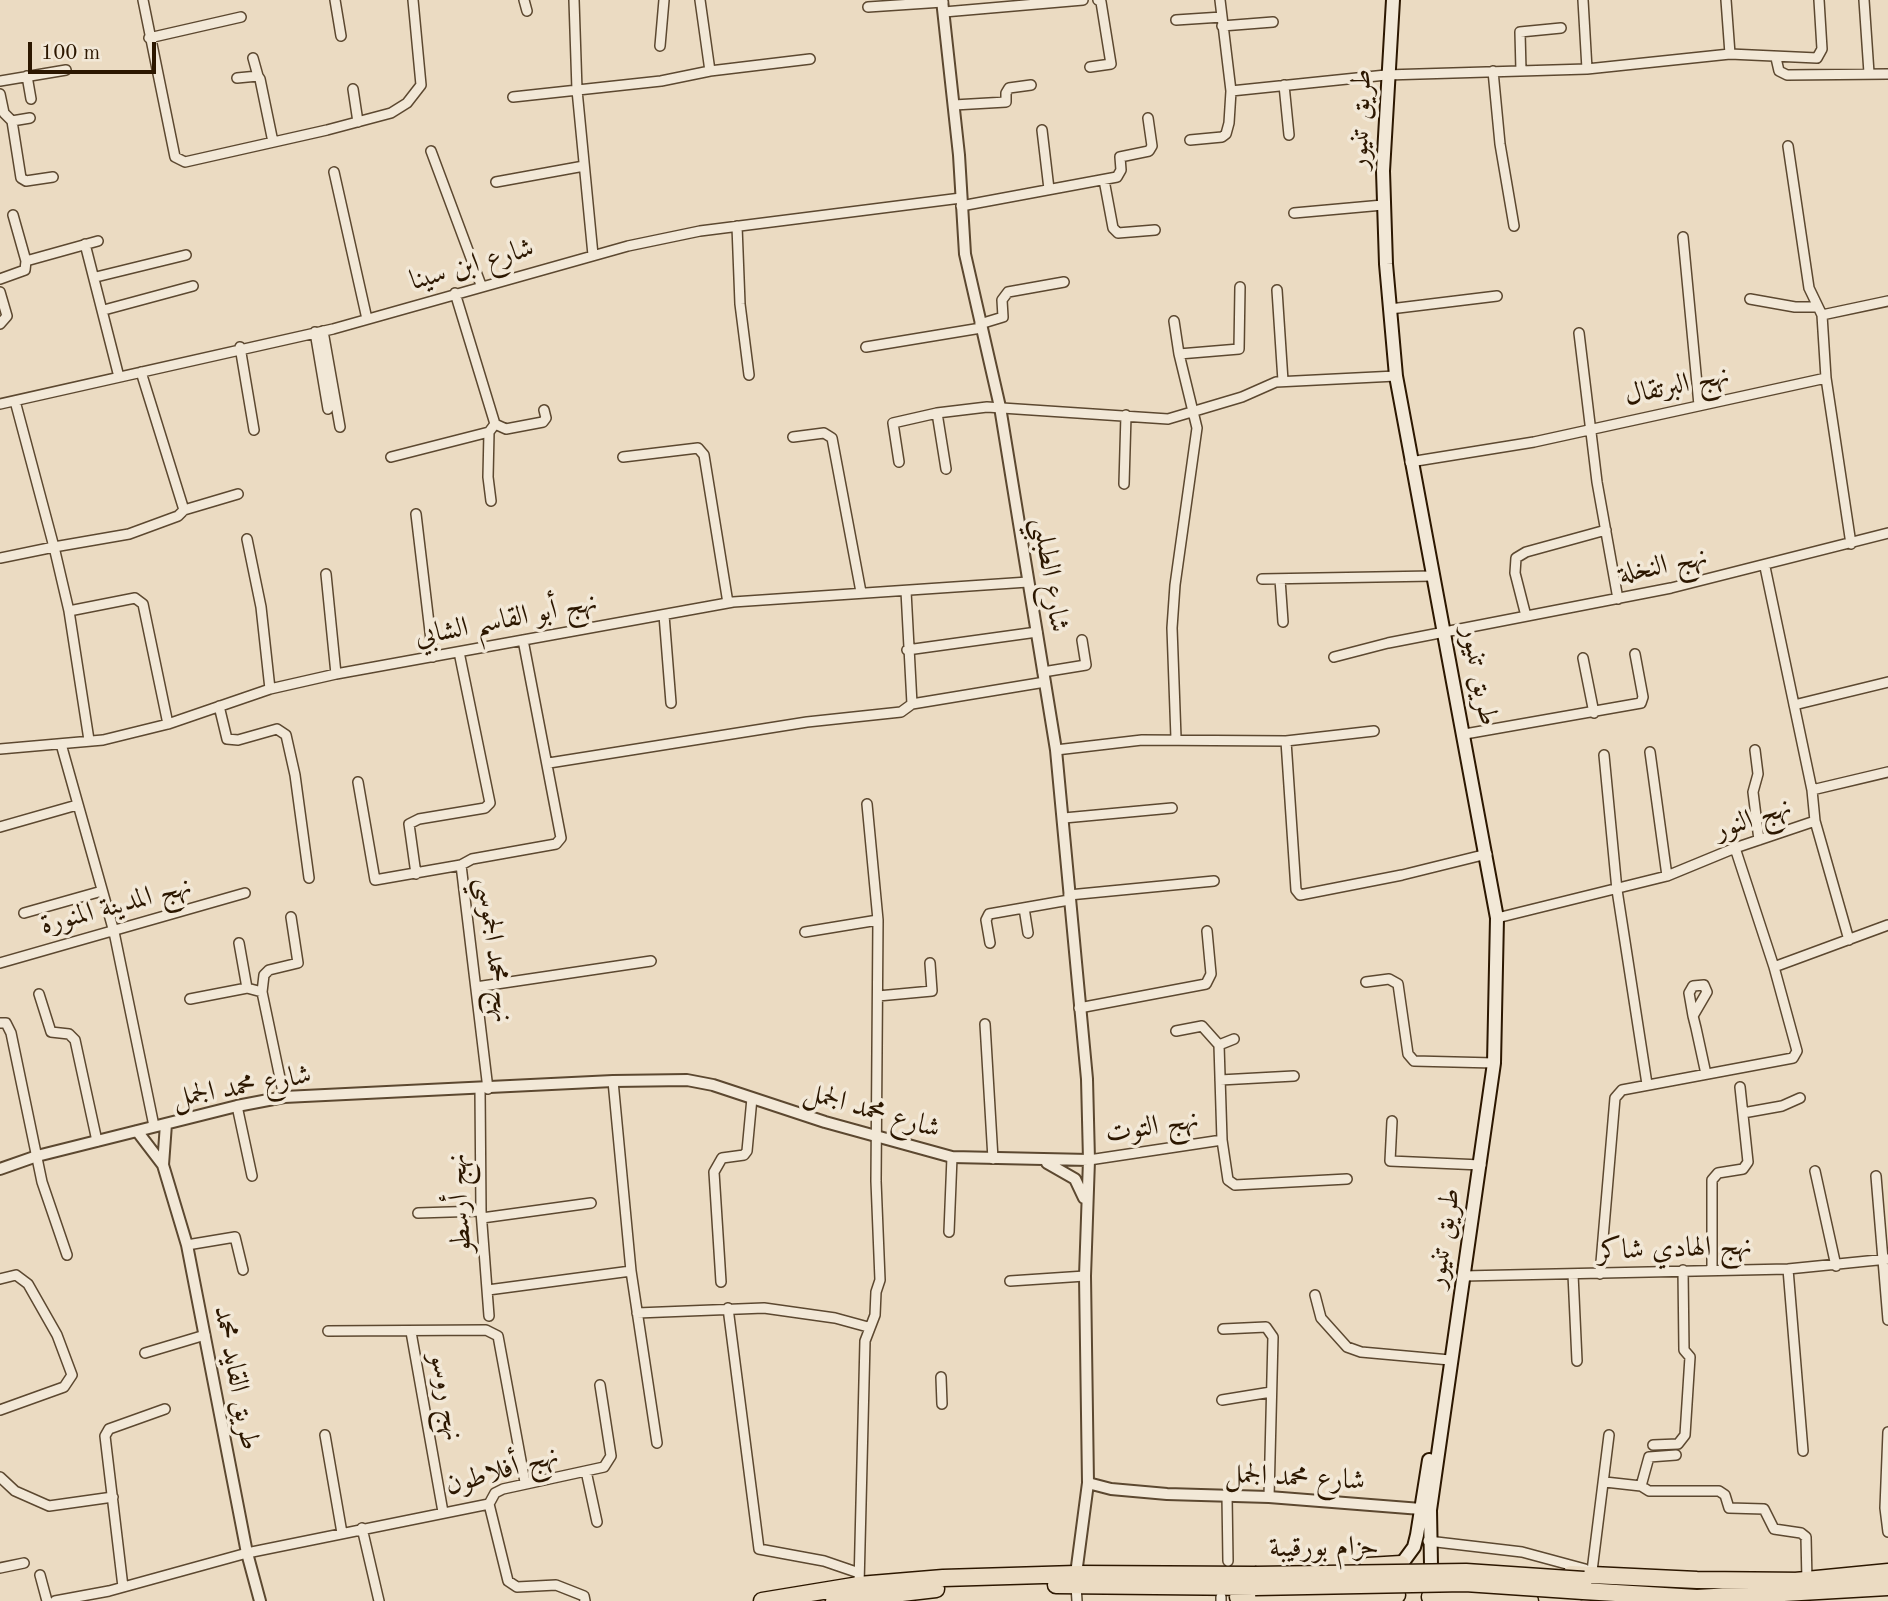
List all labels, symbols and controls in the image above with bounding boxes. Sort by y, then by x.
scale bar [32,28,159,72]
text: 100 m [41,43,100,64]
street label: طريق تنيور [1342,68,1380,170]
street label: شارع ابن سينا [406,231,538,299]
street label: نهج البرتقال [1622,359,1732,413]
street label: شارع الطبلبي [1024,515,1076,635]
street label: نهج النخلة [1616,540,1710,592]
street label: نهج أبو القاسم الشابي [412,586,600,654]
street label: طريق تنيور [1453,623,1505,729]
street label: نهج النور [1710,790,1796,848]
street label: نهج المدينة المنورة [37,870,195,942]
street label: نهج محمد الجموسي [468,875,520,1025]
street label: شارع محمد الجمل [170,1058,314,1116]
street label: شارع محمد الجمل [800,1076,944,1146]
street label: نهج التوت [1103,1103,1201,1151]
street label: نهج أرسطو [441,1153,479,1253]
street label: طريق تنيور [1420,1186,1468,1290]
street label: نهج الهادي شاكر [1598,1230,1752,1268]
street label: طريق القايد محمد [206,1303,266,1453]
street label: نهج روسو [422,1350,470,1444]
street label: نهج أفلاطون [441,1439,563,1503]
street label: شارع محمد الجمل [1224,1458,1366,1498]
street label: حزام بورقيبة [1269,1530,1379,1566]

